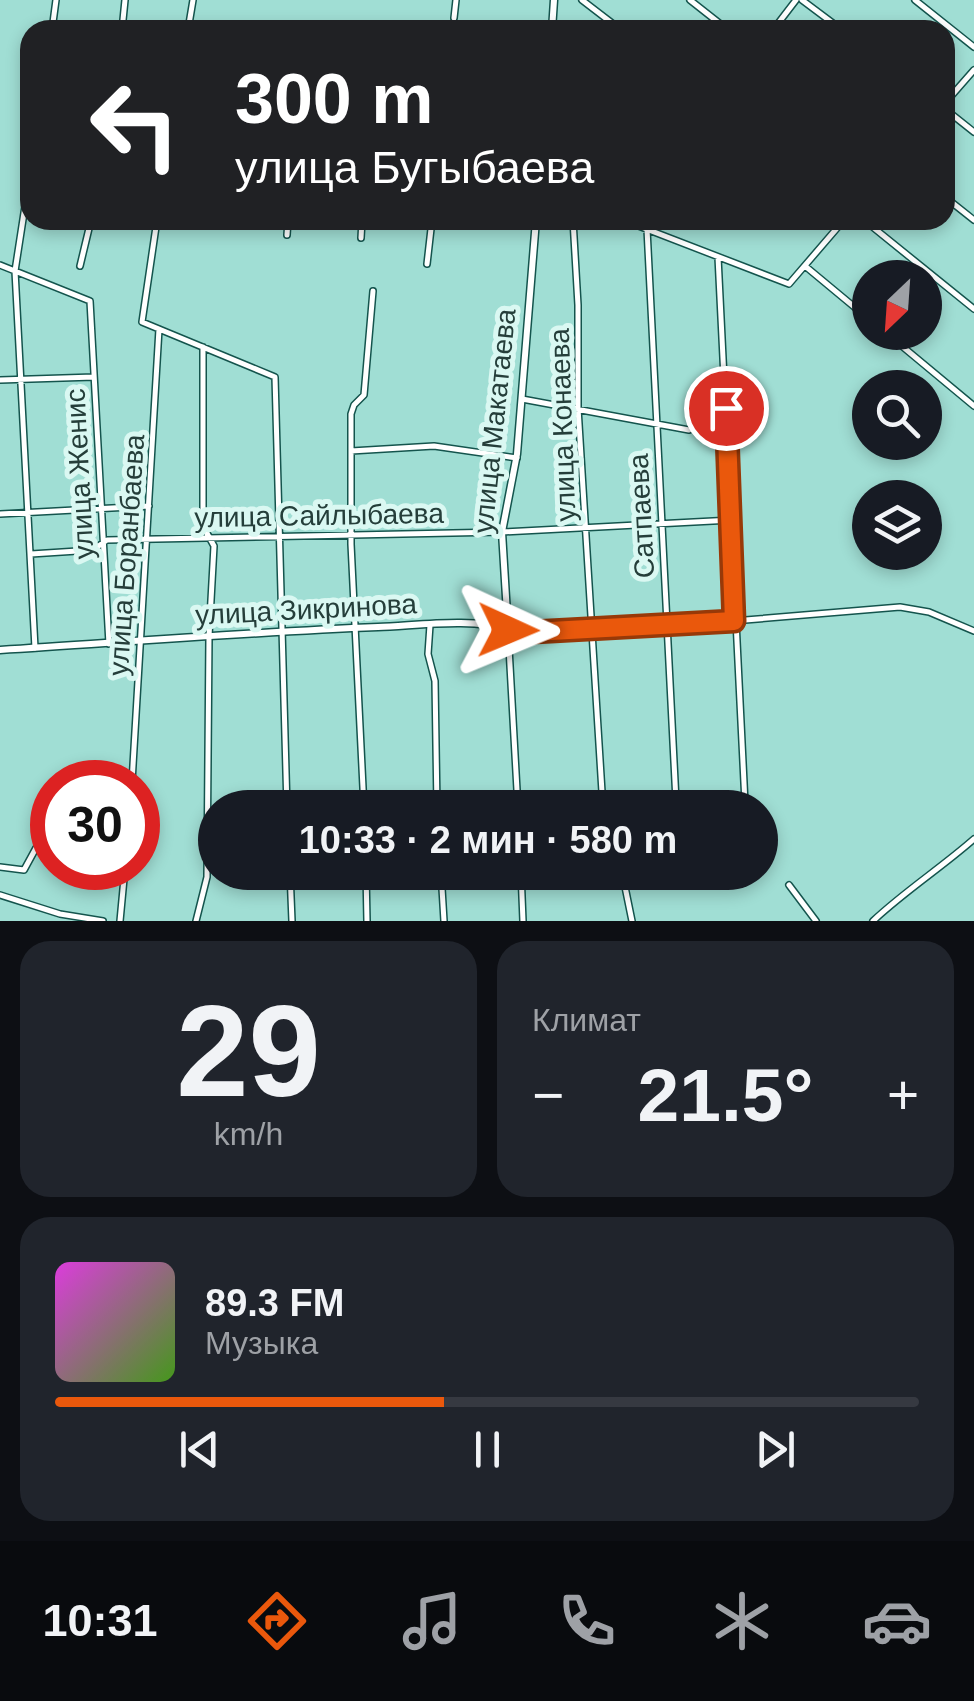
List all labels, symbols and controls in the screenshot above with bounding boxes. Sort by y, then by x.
icon: left [70,60,200,190]
text: 300 m [235,60,433,138]
text: улица Бугыбаева [235,142,594,193]
north arrow [852,260,942,350]
map controls [852,260,942,570]
street label: улица Макатаева [467,307,522,535]
street label: улица Конаева [544,327,581,522]
pin [684,366,769,451]
button: search [852,370,942,460]
icon: arrive [699,381,754,436]
street label: улица Женис [60,388,99,560]
street label: улица Боранбаева [103,433,150,677]
street label: Сатпаева [623,452,660,579]
button: layers [852,480,942,570]
street label: улица Сайлыбаева [194,498,445,533]
position arrow [456,578,560,682]
street label: улица Зикринова [194,588,418,631]
speed limit sign: 30 [30,760,160,890]
text: 10:33 · 2 мин · 580 m [299,819,677,861]
text: 29 [176,978,321,1124]
text: Климат [532,1002,641,1038]
text: 21.5° [638,1053,813,1137]
text: − [532,1064,564,1126]
text: + [887,1064,919,1126]
text: km/h [214,1116,283,1152]
text: 89.3 FM [205,1282,344,1324]
text: Музыка [205,1325,318,1361]
icon: previous [172,1422,227,1477]
icon: pause [460,1422,515,1477]
icon: next [748,1422,803,1477]
icon: directions [242,1586,312,1656]
icon: music [397,1586,467,1656]
icon: phone [552,1586,622,1656]
icon: climate [707,1586,777,1656]
icon: car [862,1586,932,1656]
text: 10:31 [42,1595,158,1646]

